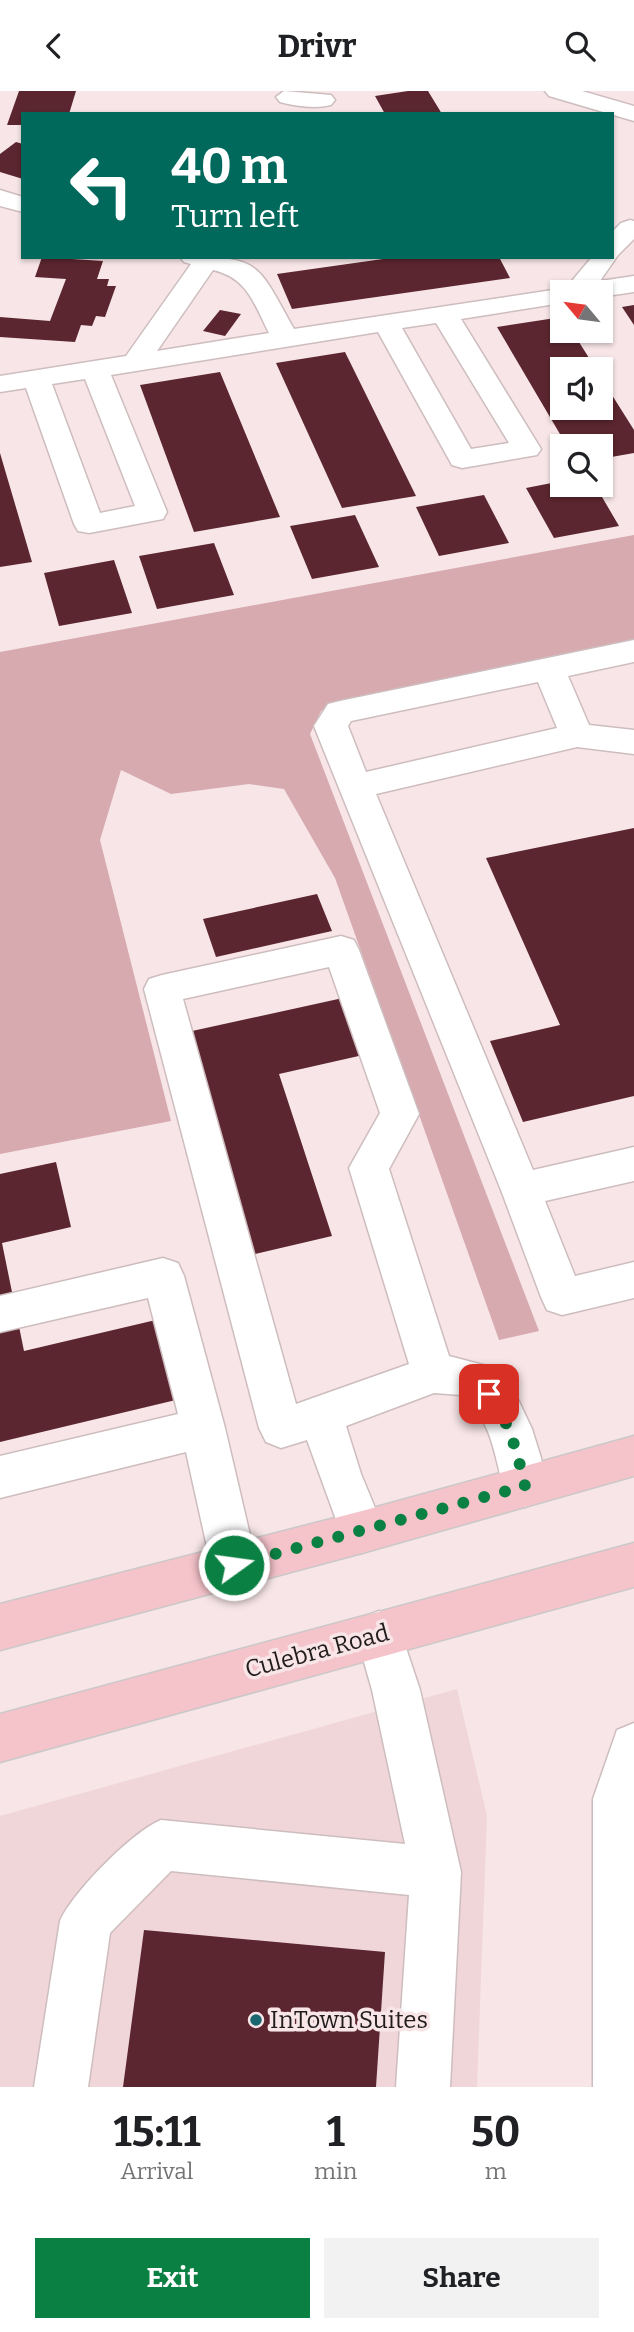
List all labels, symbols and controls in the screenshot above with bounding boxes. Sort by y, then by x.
icon: back [35,27,73,65]
text: Drivr [277,27,357,65]
icon: search [561,27,599,65]
text: 40 m [171,137,288,196]
icon: left [56,140,147,231]
text: Turn left [171,197,299,235]
north arrow [550,280,612,343]
map controls [550,280,613,497]
button: sound [550,357,613,420]
button: search [550,434,613,497]
pin [459,1364,519,1424]
icon: arrive [470,1375,508,1413]
position arrow [197,1528,271,1602]
street label: Culebra Road [242,1618,392,1684]
place label: InTown Suites [270,2006,428,2034]
marker: InTown Suites [248,2012,264,2028]
text: 15:11 [113,2107,201,2157]
text: 1 [327,2107,345,2157]
text: 50 [471,2107,521,2157]
text: Arrival [121,2157,193,2185]
text: min [314,2157,357,2185]
text: m [485,2157,507,2185]
button: Exit [35,2238,310,2318]
button: Share [324,2238,599,2318]

